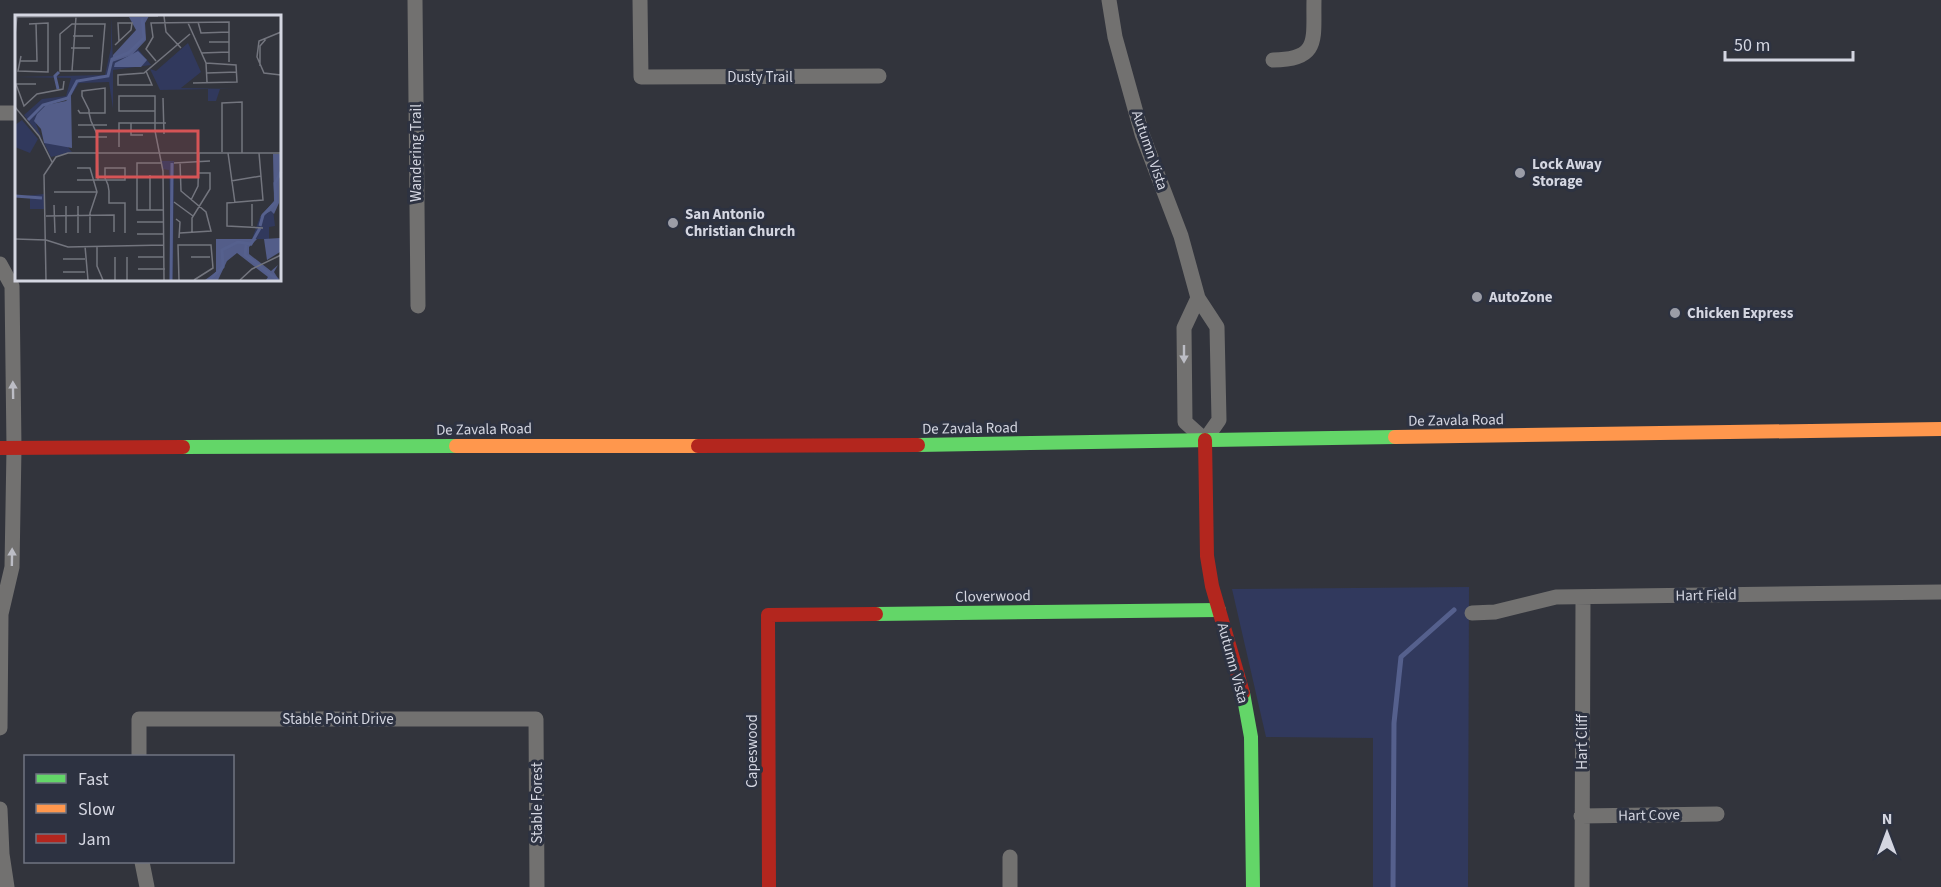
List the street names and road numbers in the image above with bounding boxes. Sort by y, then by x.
street label: Dusty Trail [727,67,793,88]
street label: Wandering Trail [406,104,427,202]
street label: Autumn Vista [1126,108,1173,193]
street label: De Zavala Road [1408,409,1504,432]
street label: De Zavala Road [922,417,1018,440]
street label: De Zavala Road [436,418,532,441]
street label: Hart Field [1675,584,1737,607]
street label: Cloverwood [955,585,1031,608]
street label: Autumn Vista [1212,620,1253,706]
street label: Stable Point Drive [282,709,394,730]
street label: Hart Cliff [1572,713,1593,770]
street label: Capeswood [742,714,763,788]
street label: Stable Forest [527,762,548,844]
street label: Hart Cove [1618,804,1680,827]

